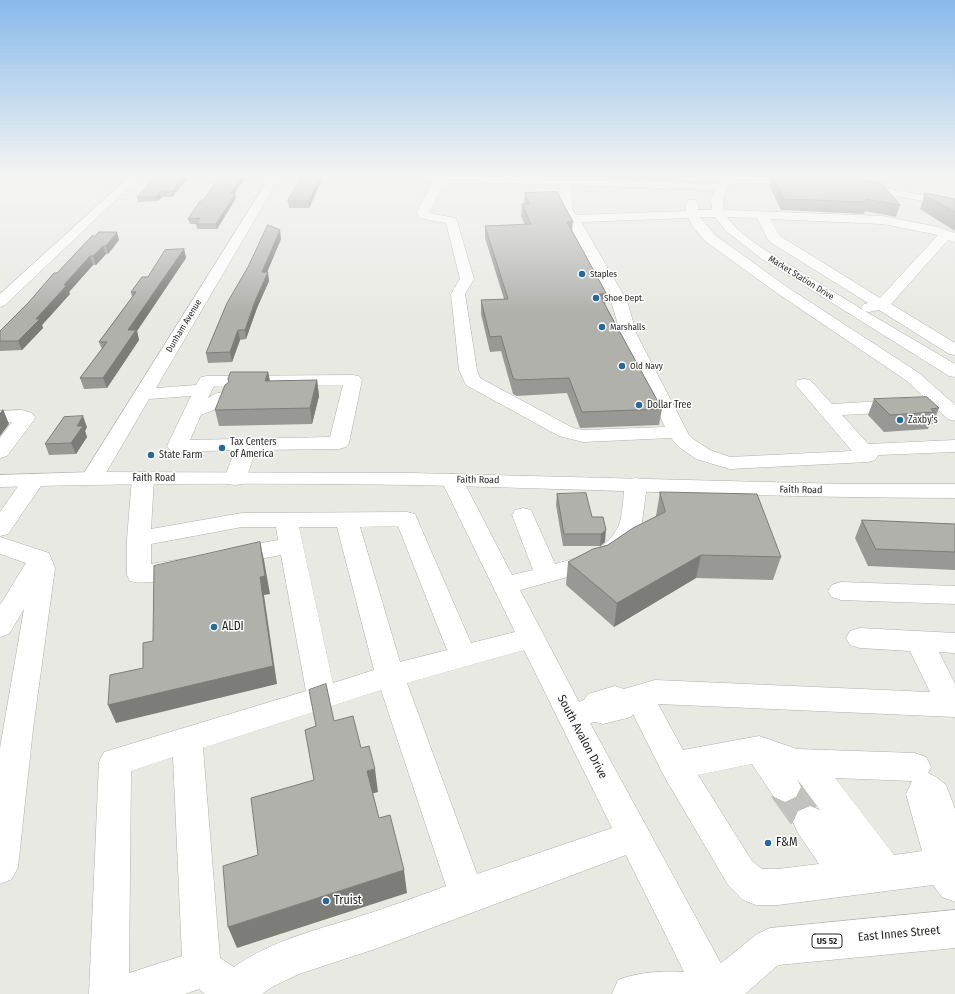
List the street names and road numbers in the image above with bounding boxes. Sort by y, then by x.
street label: Market Station Drive [766,254,836,302]
street label: Dunham Avenue [164,298,204,354]
street label: Faith Road [133,472,175,484]
street label: Faith Road [456,474,500,486]
street label: Faith Road [779,484,823,496]
street label: South Avalon Drive [554,693,610,781]
street label: East Innes Street [857,923,941,945]
road number: US 52 [812,934,842,948]

